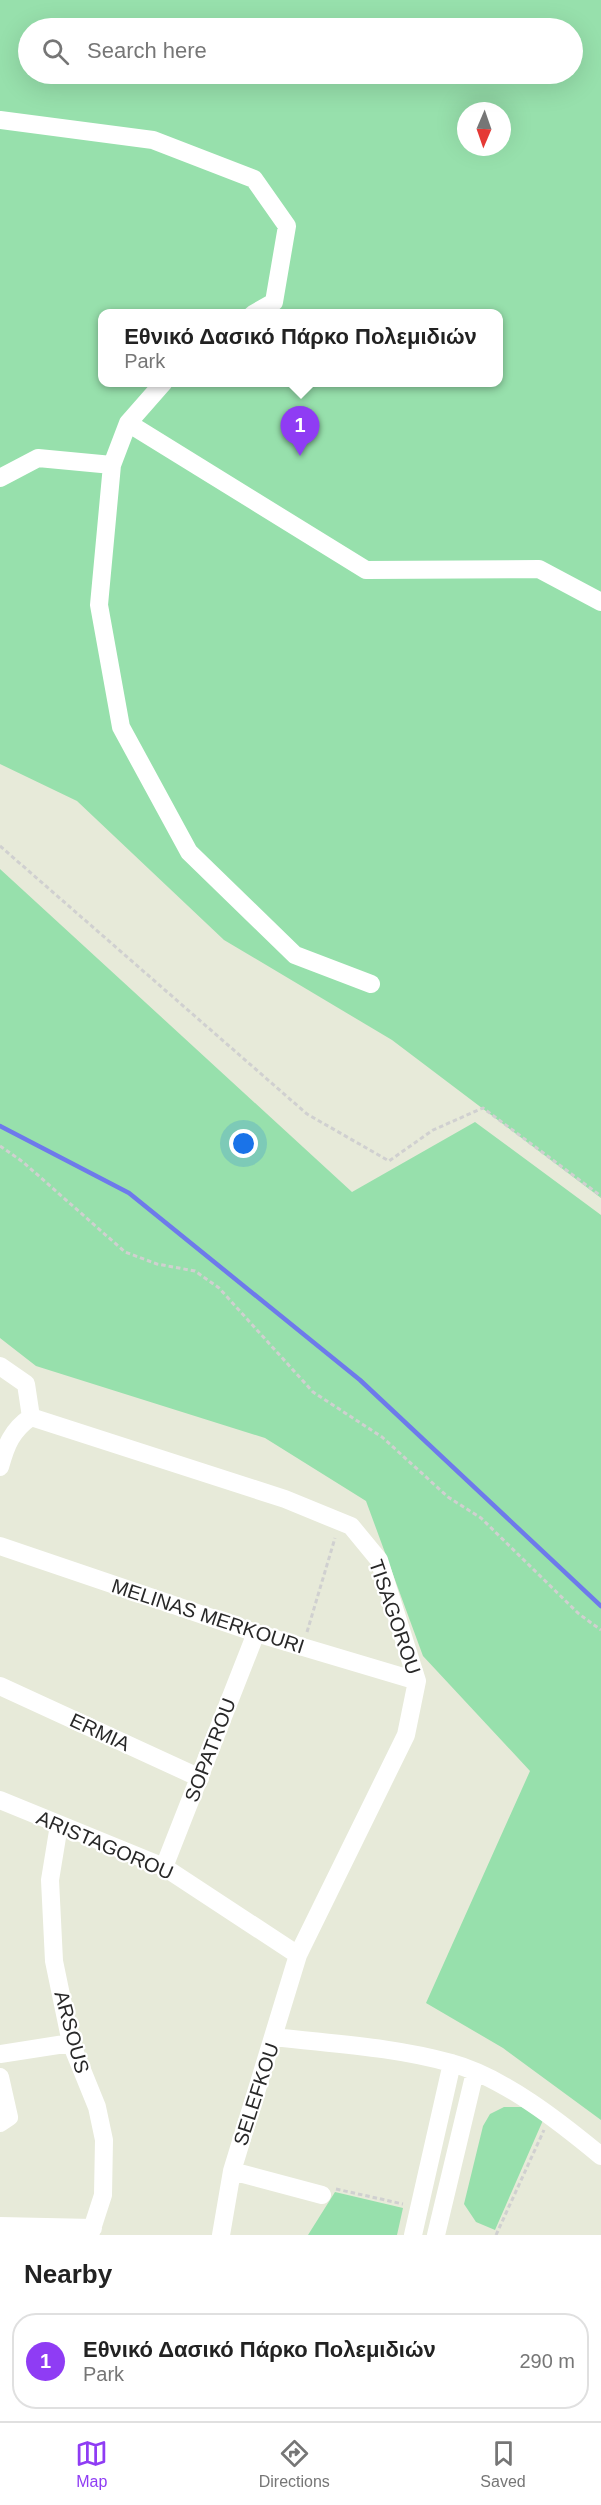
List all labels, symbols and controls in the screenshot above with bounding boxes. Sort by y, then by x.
search box [18,18,583,84]
icon: search [39,35,72,68]
text: Search here [87,38,207,63]
north arrow [457,102,511,156]
popup [98,309,503,387]
text: Εθνικό Δασικό Πάρκο Πολεμιδιών [124,324,477,349]
text: Park [124,350,165,372]
pin: 1 [280,406,320,456]
your location [229,1129,258,1158]
street label: TISAGOROU [365,1557,425,1677]
street label: MELINAS MERKOURI [109,1574,307,1658]
street label: SOPATROU [180,1695,240,1805]
street label: ERMIA [67,1709,134,1756]
street label: ARISTAGOROU [33,1806,177,1884]
street label: ARSOUS [50,1988,94,2076]
street label: SELEFKOU [229,2040,283,2148]
text: Nearby [24,2259,112,2289]
text: Εθνικό Δασικό Πάρκο Πολεμιδιών [83,2337,436,2362]
text: 1 [40,2350,51,2372]
text: 290 m [519,2350,575,2372]
text: Park [83,2363,124,2385]
tab: Map [75,2437,108,2491]
tab: Directions [259,2437,330,2491]
tab: Saved [480,2437,526,2491]

